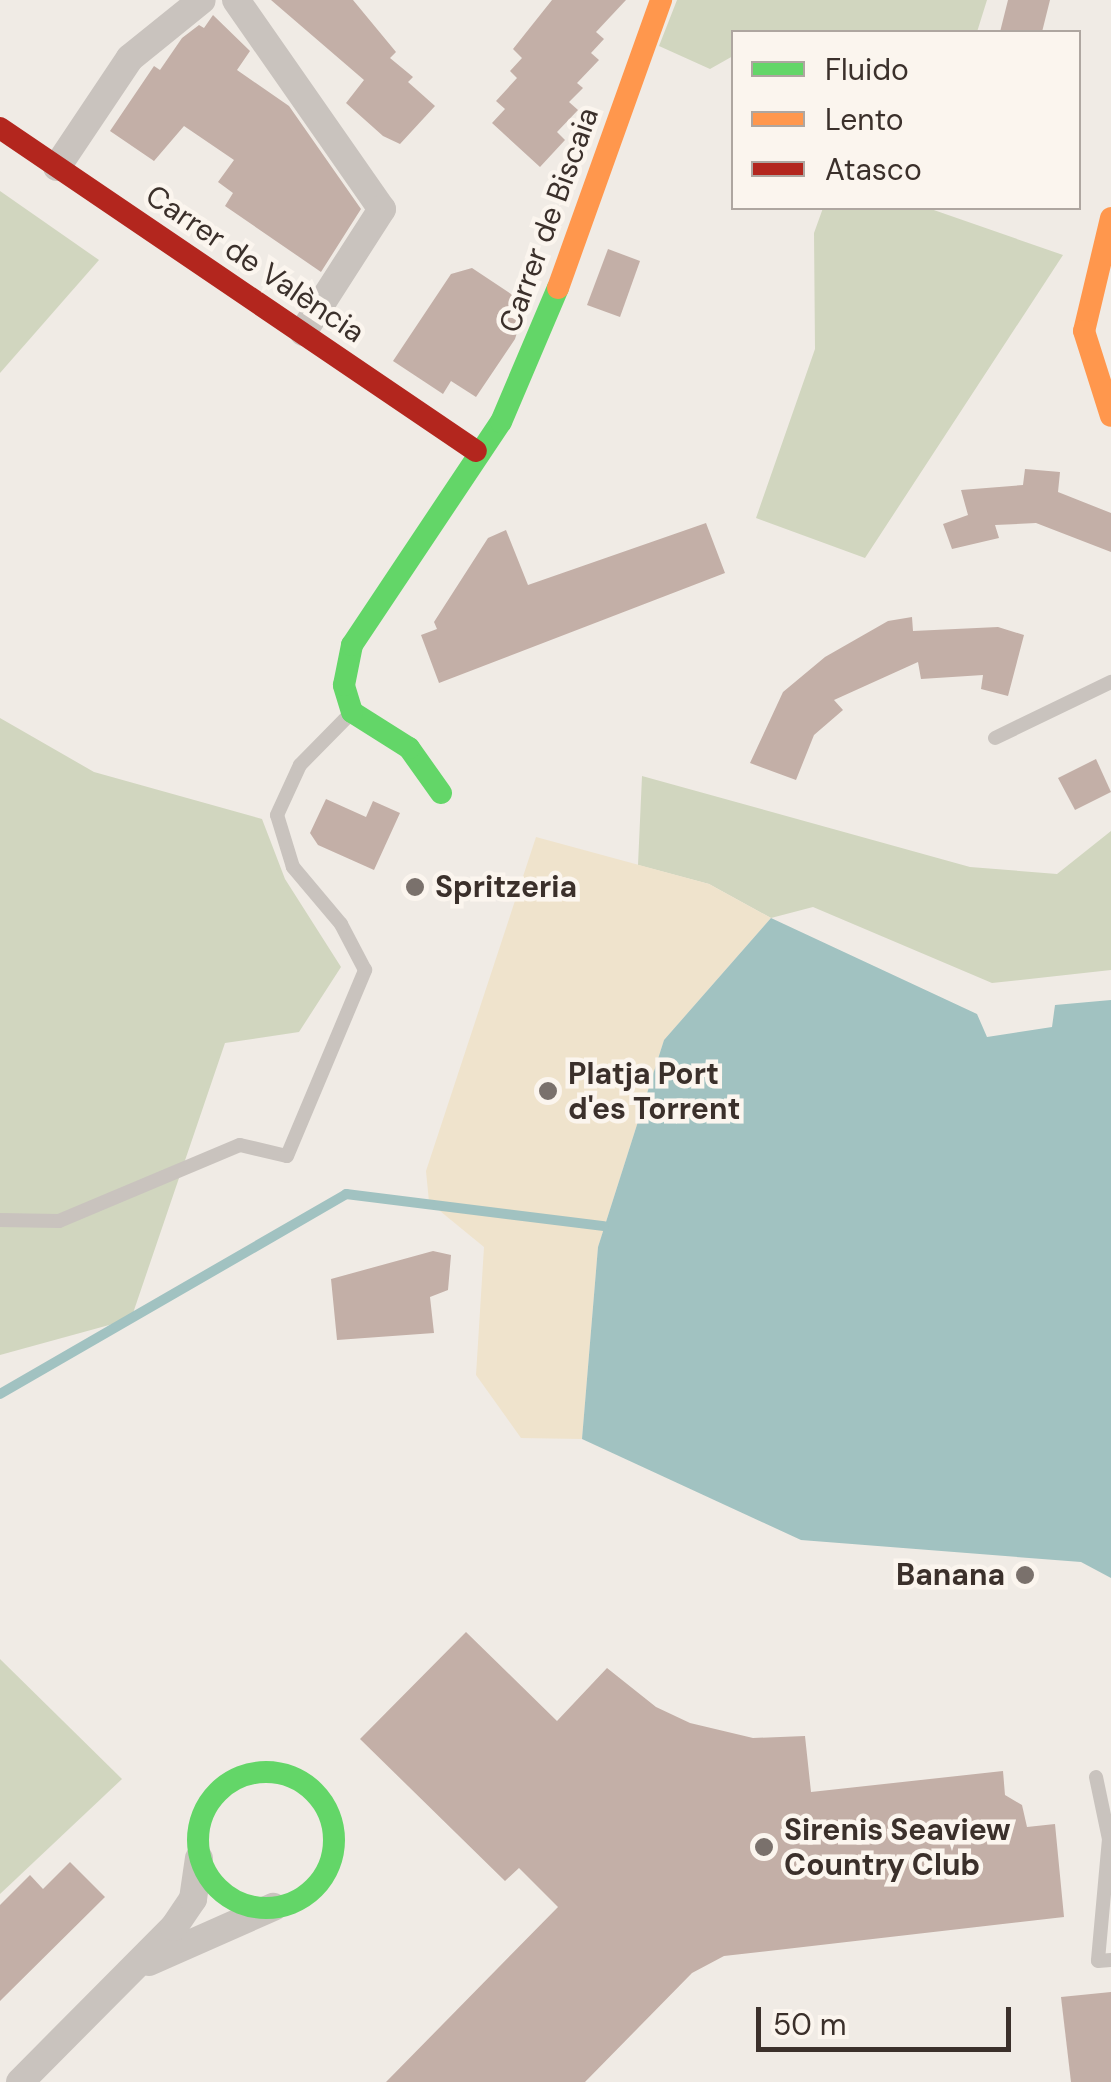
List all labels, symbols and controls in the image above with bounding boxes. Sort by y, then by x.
legend [731,30,1081,210]
text: Fluido [825,50,909,89]
text: Lento [825,100,904,139]
street label: Carrer de Biscaia [492,103,606,337]
text: Atasco [825,150,922,189]
street label: Carrer de València [139,178,371,350]
place label: Spritzeria [435,869,577,905]
marker: Spritzeria [404,876,426,898]
place label: Platja Port d'es Torrent [568,1056,740,1126]
marker: Platja Port d'es Torrent [537,1080,559,1102]
place label: Banana [896,1557,1005,1593]
marker: Banana [1014,1564,1036,1586]
place label: Sirenis Seaview Country Club [784,1812,1011,1882]
marker: Sirenis Seaview Country Club [753,1836,775,1858]
scale bar [761,1987,1016,2049]
text: 50 m [773,2005,847,2044]

